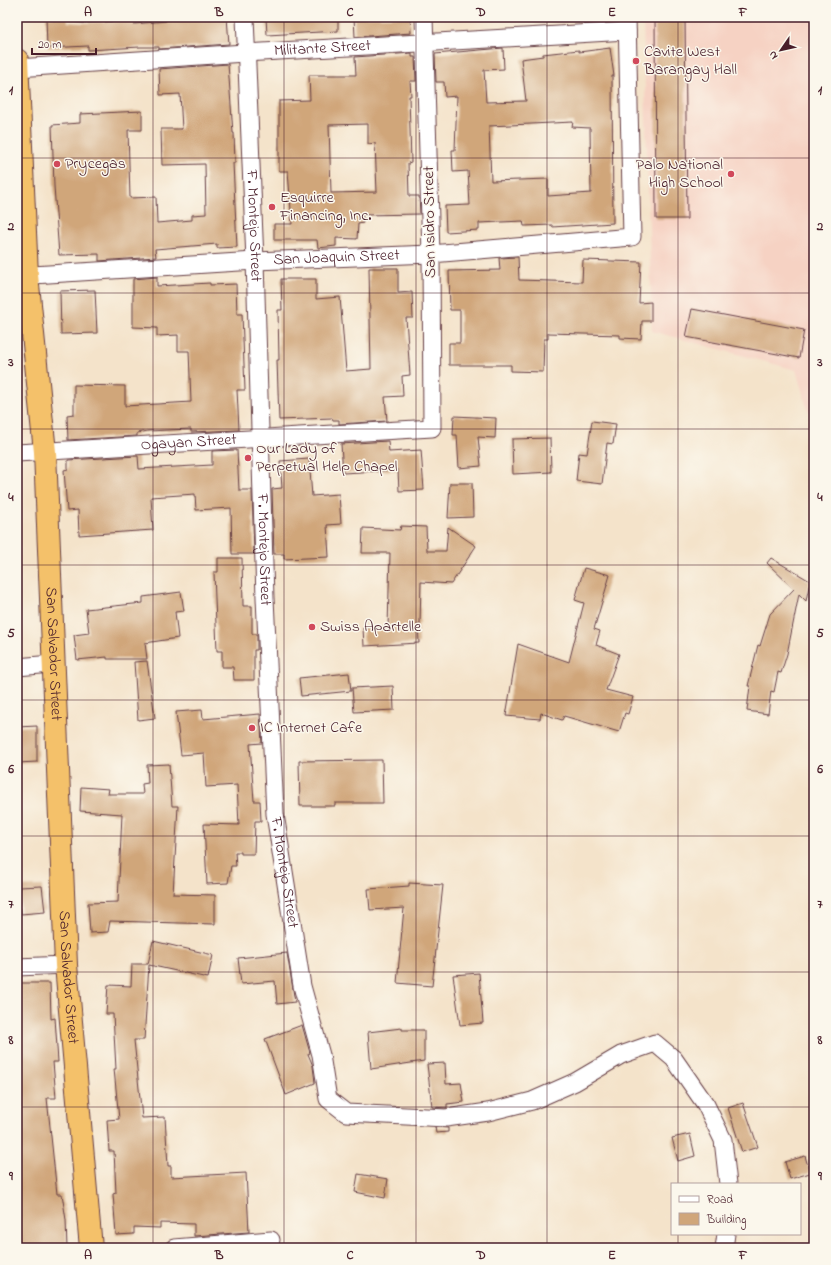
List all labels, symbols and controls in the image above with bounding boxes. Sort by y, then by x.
text: A [84,3,92,22]
text: B [214,3,224,22]
text: C [346,3,354,22]
text: D [475,3,486,22]
text: E [608,3,616,22]
text: F [738,3,748,22]
scale bar [32,30,96,56]
north arrow [761,30,801,70]
street label: Militante Street [273,34,372,63]
text: 20 m [38,36,61,54]
place label: Cavite West Barangay Hall [643,40,737,82]
text: N [765,47,782,63]
marker: Cavite West Barangay Hall [631,56,641,66]
text: 1 [9,81,14,100]
text: 1 [818,81,823,100]
place label: Prycegas [65,152,126,176]
place label: Palo National High School [636,153,723,195]
marker: Prycegas [52,159,62,169]
street label: San Isidro Street [417,165,443,278]
street label: F. Montejo Street [239,168,268,283]
marker: Palo National High School [726,169,736,179]
place label: Esquirre Financing, Inc. [279,186,372,228]
marker: Esquirre Financing, Inc. [267,202,277,212]
text: 2 [7,217,15,236]
text: 2 [816,217,824,236]
street label: San Joaquin Street [273,243,401,272]
text: 3 [7,353,14,372]
text: 3 [816,353,823,372]
street label: Ogayan Street [140,428,238,458]
place label: Our Lady of Perpetual Help Chapel [256,437,398,479]
marker: Our Lady of Perpetual Help Chapel [243,453,253,463]
text: 4 [7,488,14,507]
text: 4 [816,488,823,507]
street label: F. Montejo Street [250,492,277,607]
street label: San Salvador Street [39,586,68,722]
place label: Swiss Apartelle [320,615,422,639]
marker: Swiss Apartelle [307,622,317,632]
text: 5 [7,624,15,643]
text: 5 [816,624,824,643]
place label: IC Internet Cafe [260,716,363,740]
marker: IC Internet Cafe [247,723,257,733]
text: 6 [7,760,14,779]
text: 6 [816,760,823,779]
street label: F. Montejo Street [264,814,305,931]
text: 7 [8,895,14,914]
text: 7 [817,895,823,914]
street label: San Salvador Street [52,910,85,1046]
text: 8 [8,1031,14,1050]
text: 8 [817,1031,823,1050]
text: 9 [8,1167,14,1186]
text: 9 [817,1167,823,1186]
legend [671,1183,801,1235]
text: Road [707,1191,733,1209]
text: Building [706,1211,746,1230]
text: A [84,1246,92,1265]
text: B [214,1246,224,1265]
text: C [346,1246,354,1265]
text: D [475,1246,486,1265]
text: E [608,1246,616,1265]
text: F [738,1246,748,1265]

